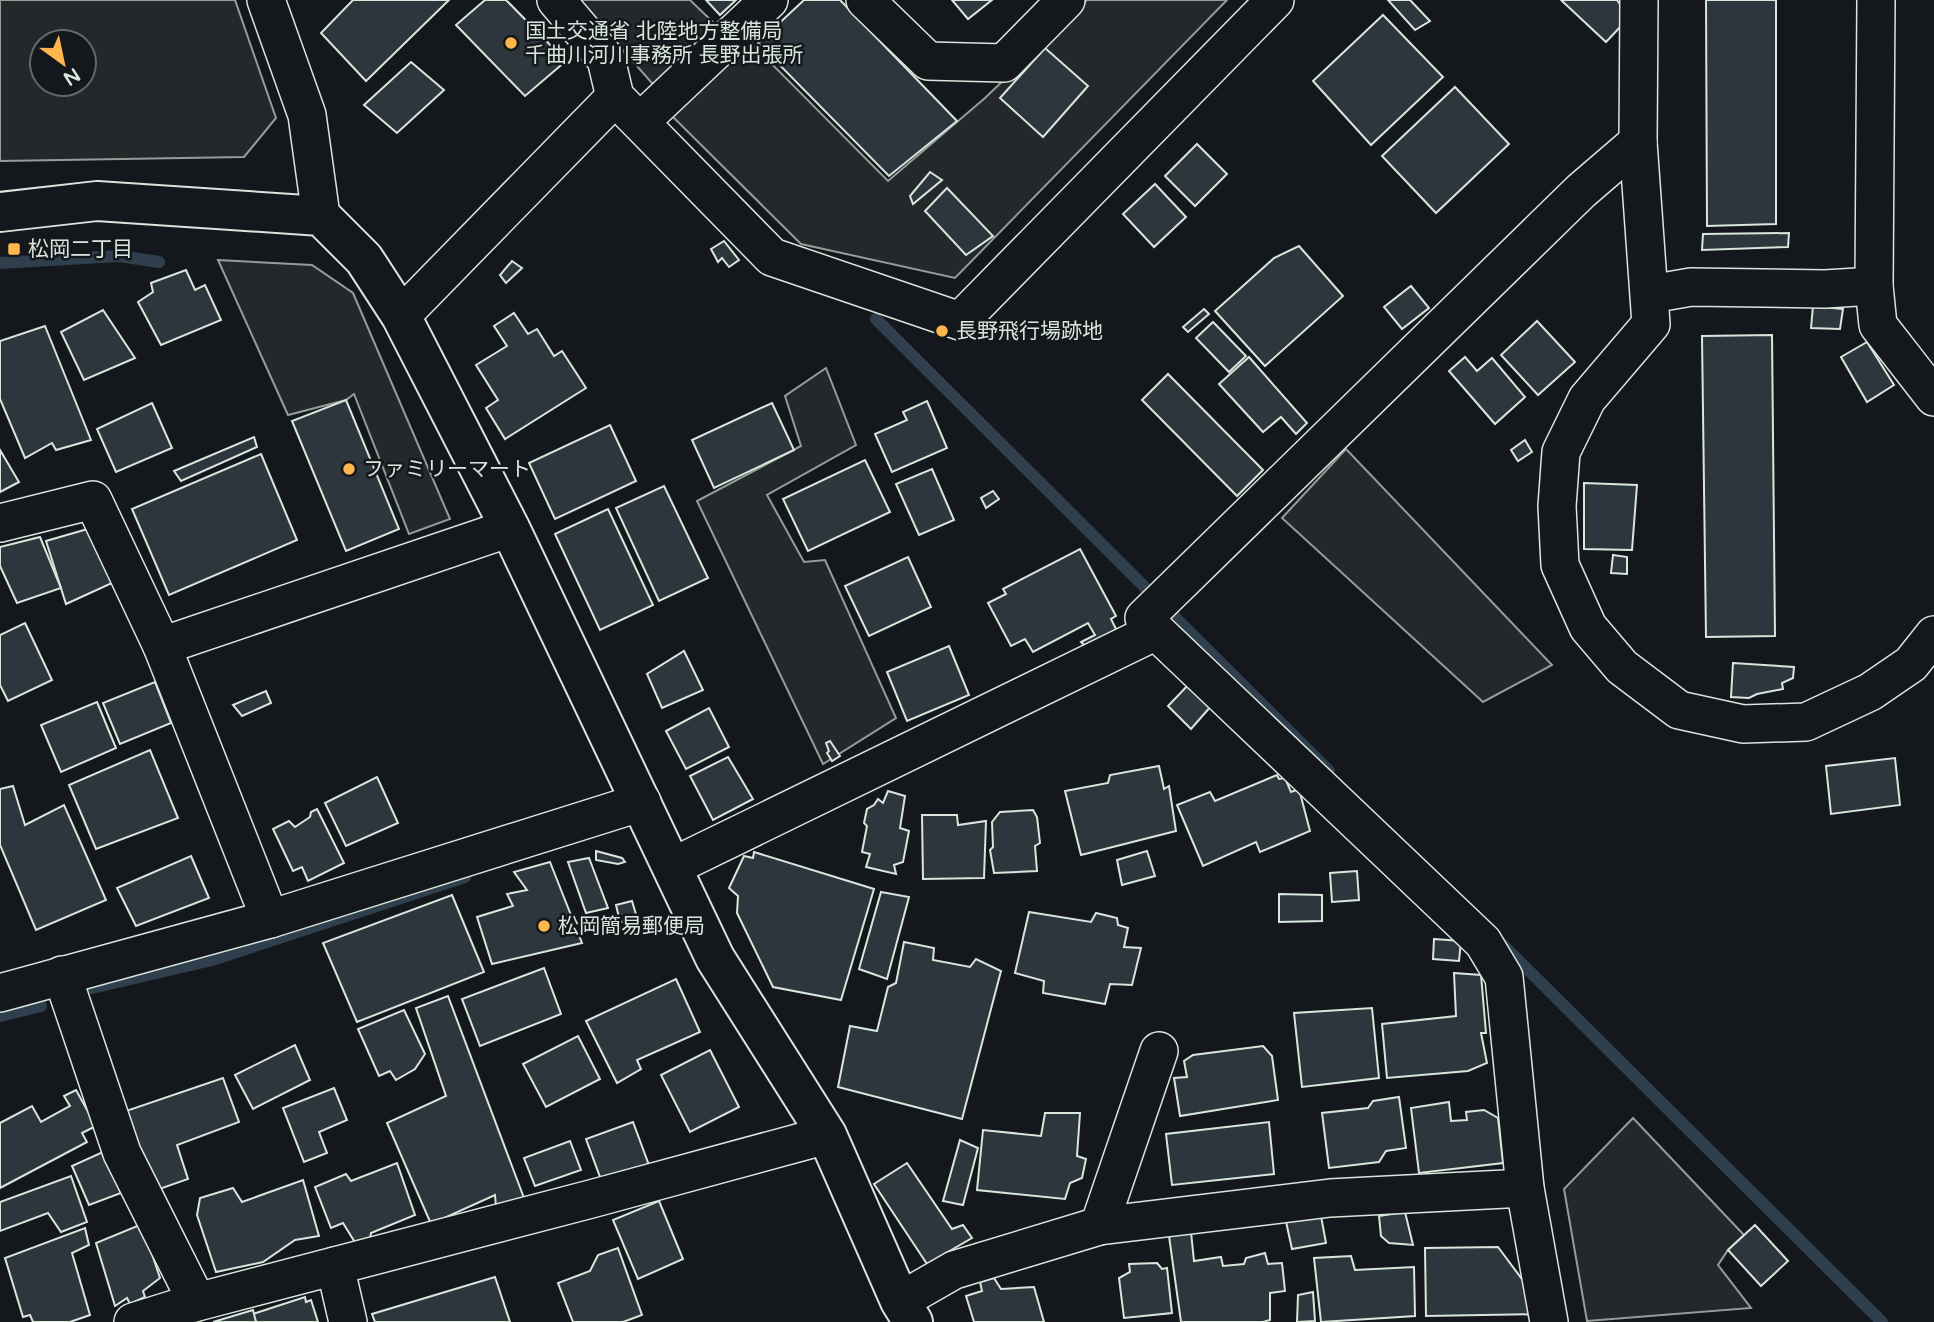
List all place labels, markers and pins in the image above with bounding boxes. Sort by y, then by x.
place label: 国土交通省 北陸地方整備局 千曲川河川事務所 長野出張所 [525,19,803,68]
marker: 国土交通省 北陸地方整備局 千曲川河川事務所 長野出張所 [503,35,519,51]
place label: 松岡二丁目 [28,237,133,262]
marker: 松岡二丁目 [6,241,22,257]
place label: 長野飛行場跡地 [956,319,1103,344]
marker: 長野飛行場跡地 [934,323,950,339]
place label: ファミリーマート [363,457,531,482]
marker: ファミリーマート [341,461,357,477]
place label: 松岡簡易郵便局 [558,914,705,939]
marker: 松岡簡易郵便局 [536,918,552,934]

